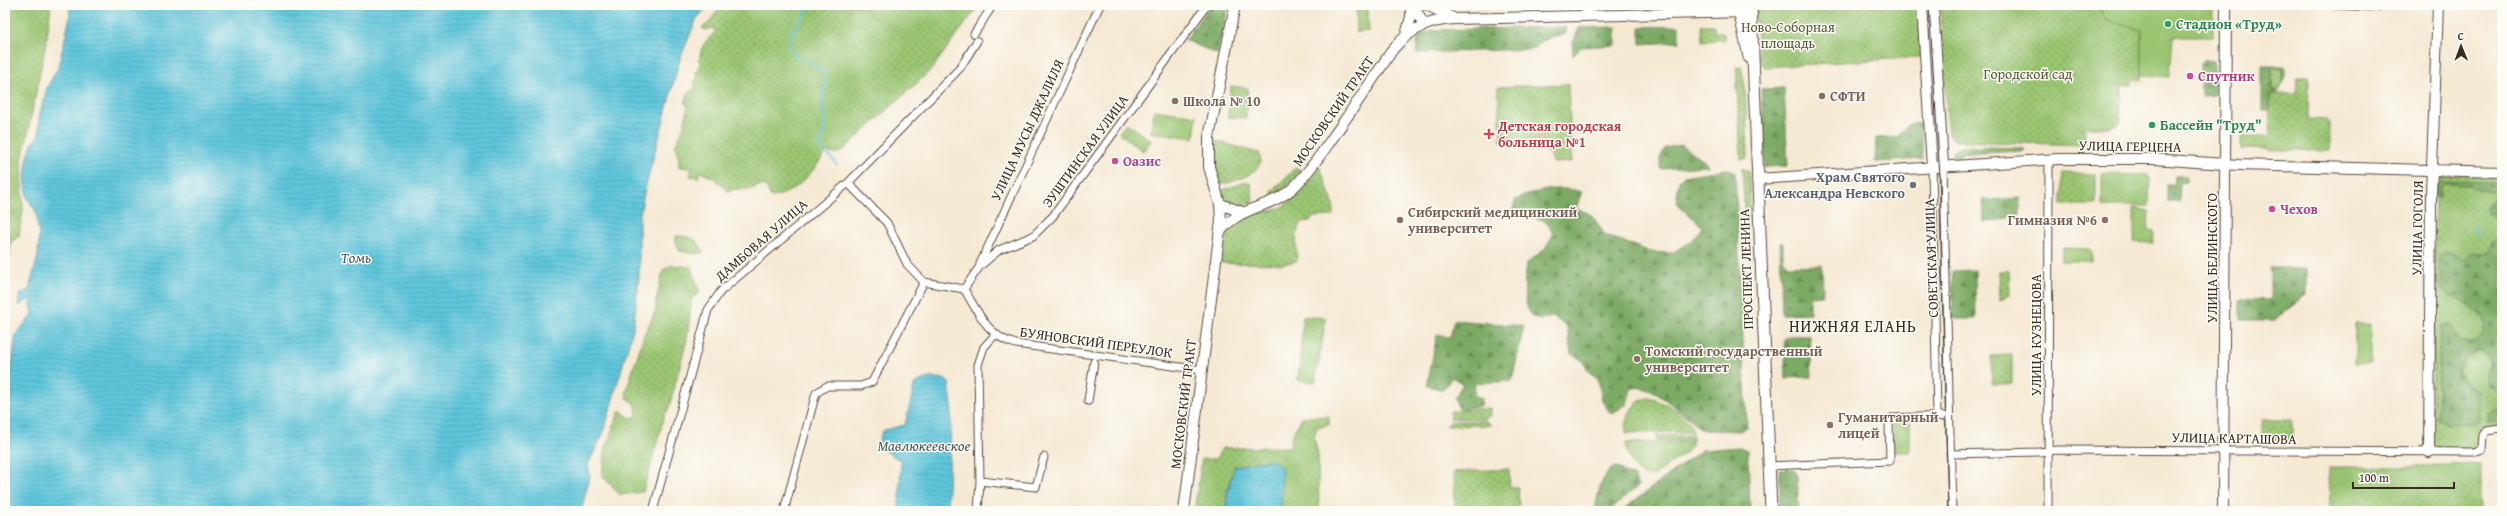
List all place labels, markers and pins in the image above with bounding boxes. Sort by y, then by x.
place label: Стадион «Труд» [2176,14,2282,34]
marker: Стадион «Труд» [2163,19,2173,29]
place label: Спутник [2198,66,2255,86]
marker: Спутник [2185,71,2195,81]
place label: СФТИ [1830,86,1866,106]
place label: Школа № 10 [1183,91,1260,111]
marker: СФТИ [1817,91,1827,101]
marker: Школа № 10 [1170,96,1180,106]
place label: Бассейн "Труд" [2160,115,2262,135]
place label: Детская городская больница №1 [1497,116,1622,152]
marker: Бассейн "Труд" [2147,120,2157,130]
marker: Детская городская больница №1 [1483,128,1495,140]
place label: Оазис [1123,151,1161,171]
marker: Оазис [1110,156,1120,166]
place label: Храм Святого Александра Невского [1764,167,1906,203]
marker: Храм Святого Александра Невского [1908,180,1918,190]
place label: Чехов [2280,199,2318,219]
place label: Сибирский медицинский университет [1407,202,1578,238]
marker: Чехов [2267,204,2277,214]
place label: Гимназия №6 [2008,210,2097,230]
marker: Сибирский медицинский университет [1395,215,1405,225]
marker: Гимназия №6 [2100,215,2110,225]
place label: Томский государственный университет [1644,341,1823,377]
marker: Томский государственный университет [1632,354,1642,364]
place label: Гуманитарный лицей [1838,407,1939,443]
marker: Гуманитарный лицей [1825,420,1835,430]

